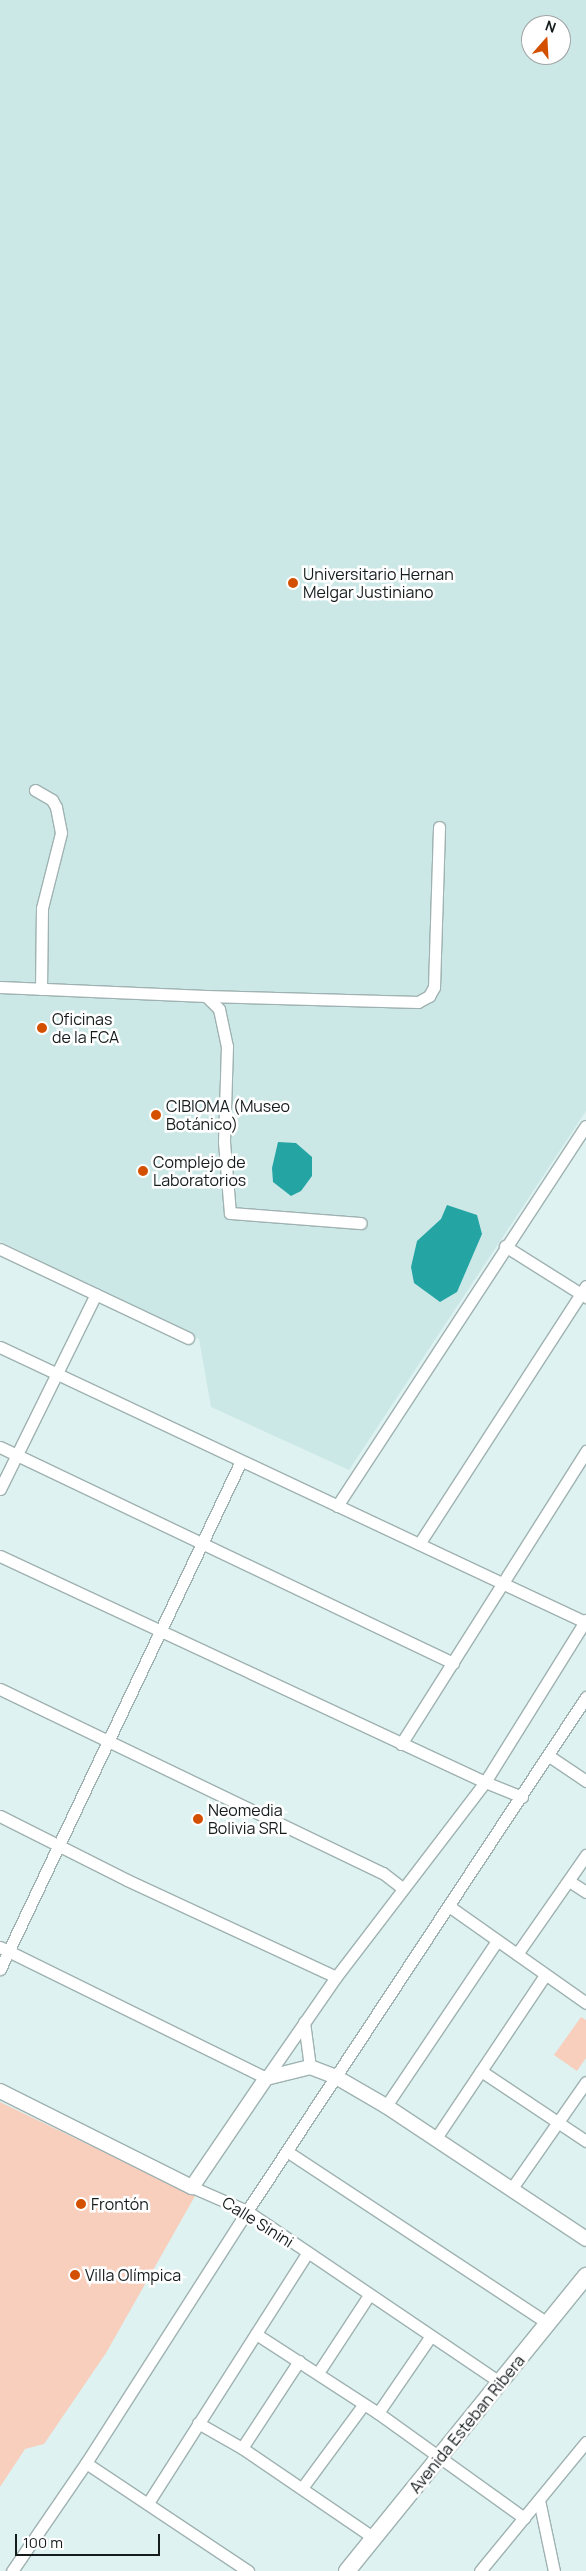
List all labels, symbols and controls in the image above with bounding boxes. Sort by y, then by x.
north arrow [521,15,571,65]
text: N [543,16,559,37]
place label: Universitario Hernan Melgar Justiniano [303,564,454,602]
marker: Universitario Hernan Melgar Justiniano [287,577,299,589]
place label: Oficinas de la FCA [52,1009,119,1047]
marker: Oficinas de la FCA [36,1022,48,1034]
place label: CIBIOMA (Museo Botánico) [166,1096,290,1134]
marker: CIBIOMA (Museo Botánico) [150,1109,162,1121]
place label: Complejo de Laboratorios [153,1152,246,1190]
marker: Complejo de Laboratorios [137,1165,149,1177]
place label: Neomedia Bolivia SRL [208,1800,287,1838]
marker: Neomedia Bolivia SRL [192,1813,204,1825]
street label: Calle Sinini [219,2193,297,2251]
place label: Frontón [91,2194,149,2214]
marker: Frontón [75,2198,87,2210]
place label: Villa Olímpica [85,2265,181,2285]
marker: Villa Olímpica [69,2269,81,2281]
street label: Avenida Esteban Ribera [405,2351,529,2497]
scale bar [18,2524,162,2556]
text: 100 m [23,2532,63,2553]

